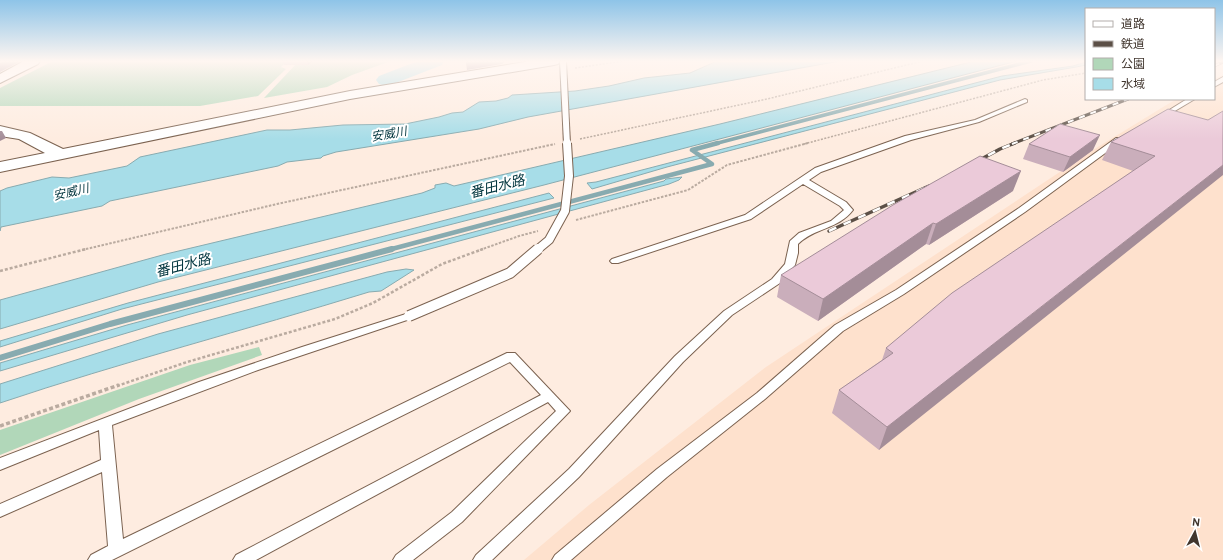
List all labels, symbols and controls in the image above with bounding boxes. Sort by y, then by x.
legend [1085,8,1215,100]
text: 道路 [1121,17,1145,33]
text: 鉄道 [1121,37,1145,53]
text: 公園 [1121,57,1145,73]
text: 水域 [1121,77,1145,93]
water label: 安威川 [370,124,410,146]
water label: 番田水路 [468,172,528,202]
water label: 安威川 [52,181,93,205]
water label: 番田水路 [154,251,214,281]
north arrow [1175,512,1215,552]
text: N [1191,516,1201,530]

